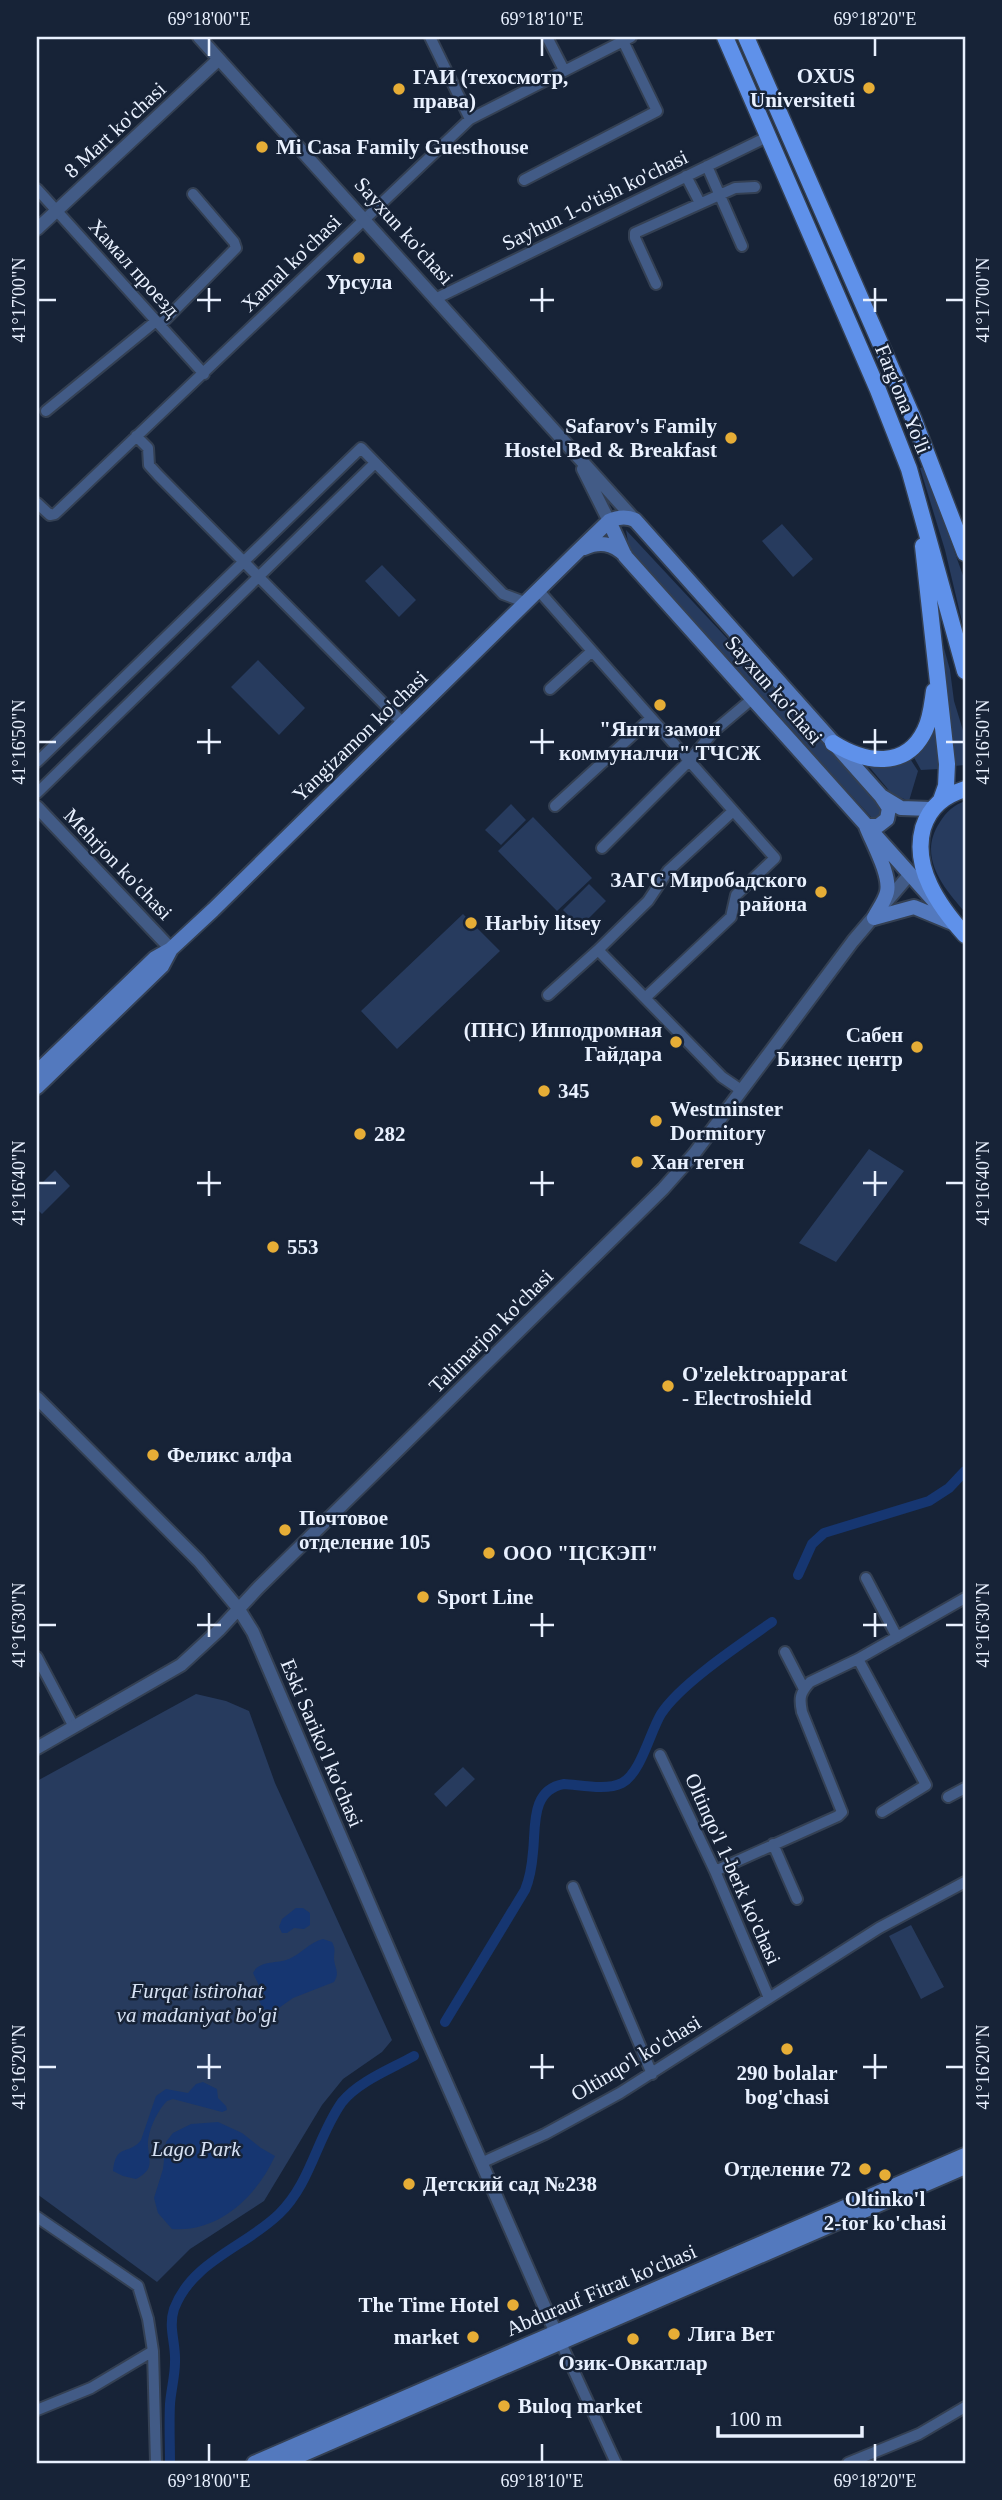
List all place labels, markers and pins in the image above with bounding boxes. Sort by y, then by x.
place label: OXUS Universiteti [750,64,855,112]
place label: ГАИ (техосмотр, права) [413,65,568,113]
marker: OXUS Universiteti [861,80,877,96]
marker: ГАИ (техосмотр, права) [391,81,407,97]
place label: Mi Casa Family Guesthouse [276,135,529,159]
marker: Mi Casa Family Guesthouse [254,139,270,155]
marker: Урсула [351,250,367,266]
place label: Урсула [326,270,393,294]
place label: Safarov's Family Hostel Bed & Breakfast [504,414,717,462]
marker: Safarov's Family Hostel Bed & Breakfast [723,430,739,446]
marker: "Янги замон коммуналчи" ТЧСЖ [652,697,668,713]
place label: "Янги замон коммуналчи" ТЧСЖ [559,717,761,765]
place label: ЗАГС Миробадского района [610,868,807,916]
marker: ЗАГС Миробадского района [813,884,829,900]
place label: Harbiy litsey [485,911,602,935]
marker: Harbiy litsey [463,915,479,931]
place label: (ПНС) Ипподромная Гайдара [464,1018,662,1066]
place label: Сабен Бизнес центр [777,1023,903,1071]
marker: (ПНС) Ипподромная Гайдара [668,1034,684,1050]
marker: Сабен Бизнес центр [909,1039,925,1055]
place label: 345 [558,1079,590,1103]
marker: 345 [536,1083,552,1099]
place label: Westminster Dormitory [670,1097,783,1145]
marker: Westminster Dormitory [648,1113,664,1129]
place label: 282 [374,1122,406,1146]
marker: 282 [352,1126,368,1142]
place label: Хан теген [651,1150,744,1174]
marker: Хан теген [629,1154,645,1170]
place label: 553 [287,1235,319,1259]
marker: 553 [265,1239,281,1255]
place label: O'zelektroapparat - Electroshield [682,1362,847,1410]
marker: O'zelektroapparat - Electroshield [660,1378,676,1394]
place label: Феликс алфа [167,1443,292,1467]
marker: Феликс алфа [145,1447,161,1463]
place label: Почтовое отделение 105 [299,1506,431,1554]
marker: Почтовое отделение 105 [277,1522,293,1538]
place label: ООО "ЦСКЭП" [503,1541,658,1565]
marker: ООО "ЦСКЭП" [481,1545,497,1561]
place label: Sport Line [437,1585,533,1609]
marker: Sport Line [415,1589,431,1605]
marker: 290 bolalar bog'chasi [779,2041,795,2057]
place label: 290 bolalar bog'chasi [737,2061,837,2109]
place label: Отделение 72 [724,2157,851,2181]
marker: Отделение 72 [857,2161,873,2177]
marker: Oltinko'l 2-tor ko'chasi [877,2167,893,2183]
place label: Детский сад №238 [423,2172,597,2196]
marker: Детский сад №238 [401,2176,417,2192]
place label: Oltinko'l 2-tor ko'chasi [824,2187,947,2235]
place label: The Time Hotel [359,2293,499,2317]
marker: The Time Hotel [505,2297,521,2313]
place label: Лига Вет [688,2322,775,2346]
place label: market [394,2325,459,2349]
marker: Лига Вет [666,2326,682,2342]
marker: market [465,2329,481,2345]
marker: Озик-Овкатлар [625,2331,641,2347]
place label: Озик-Овкатлар [558,2351,708,2375]
place label: Buloq market [518,2394,642,2418]
marker: Buloq market [496,2398,512,2414]

